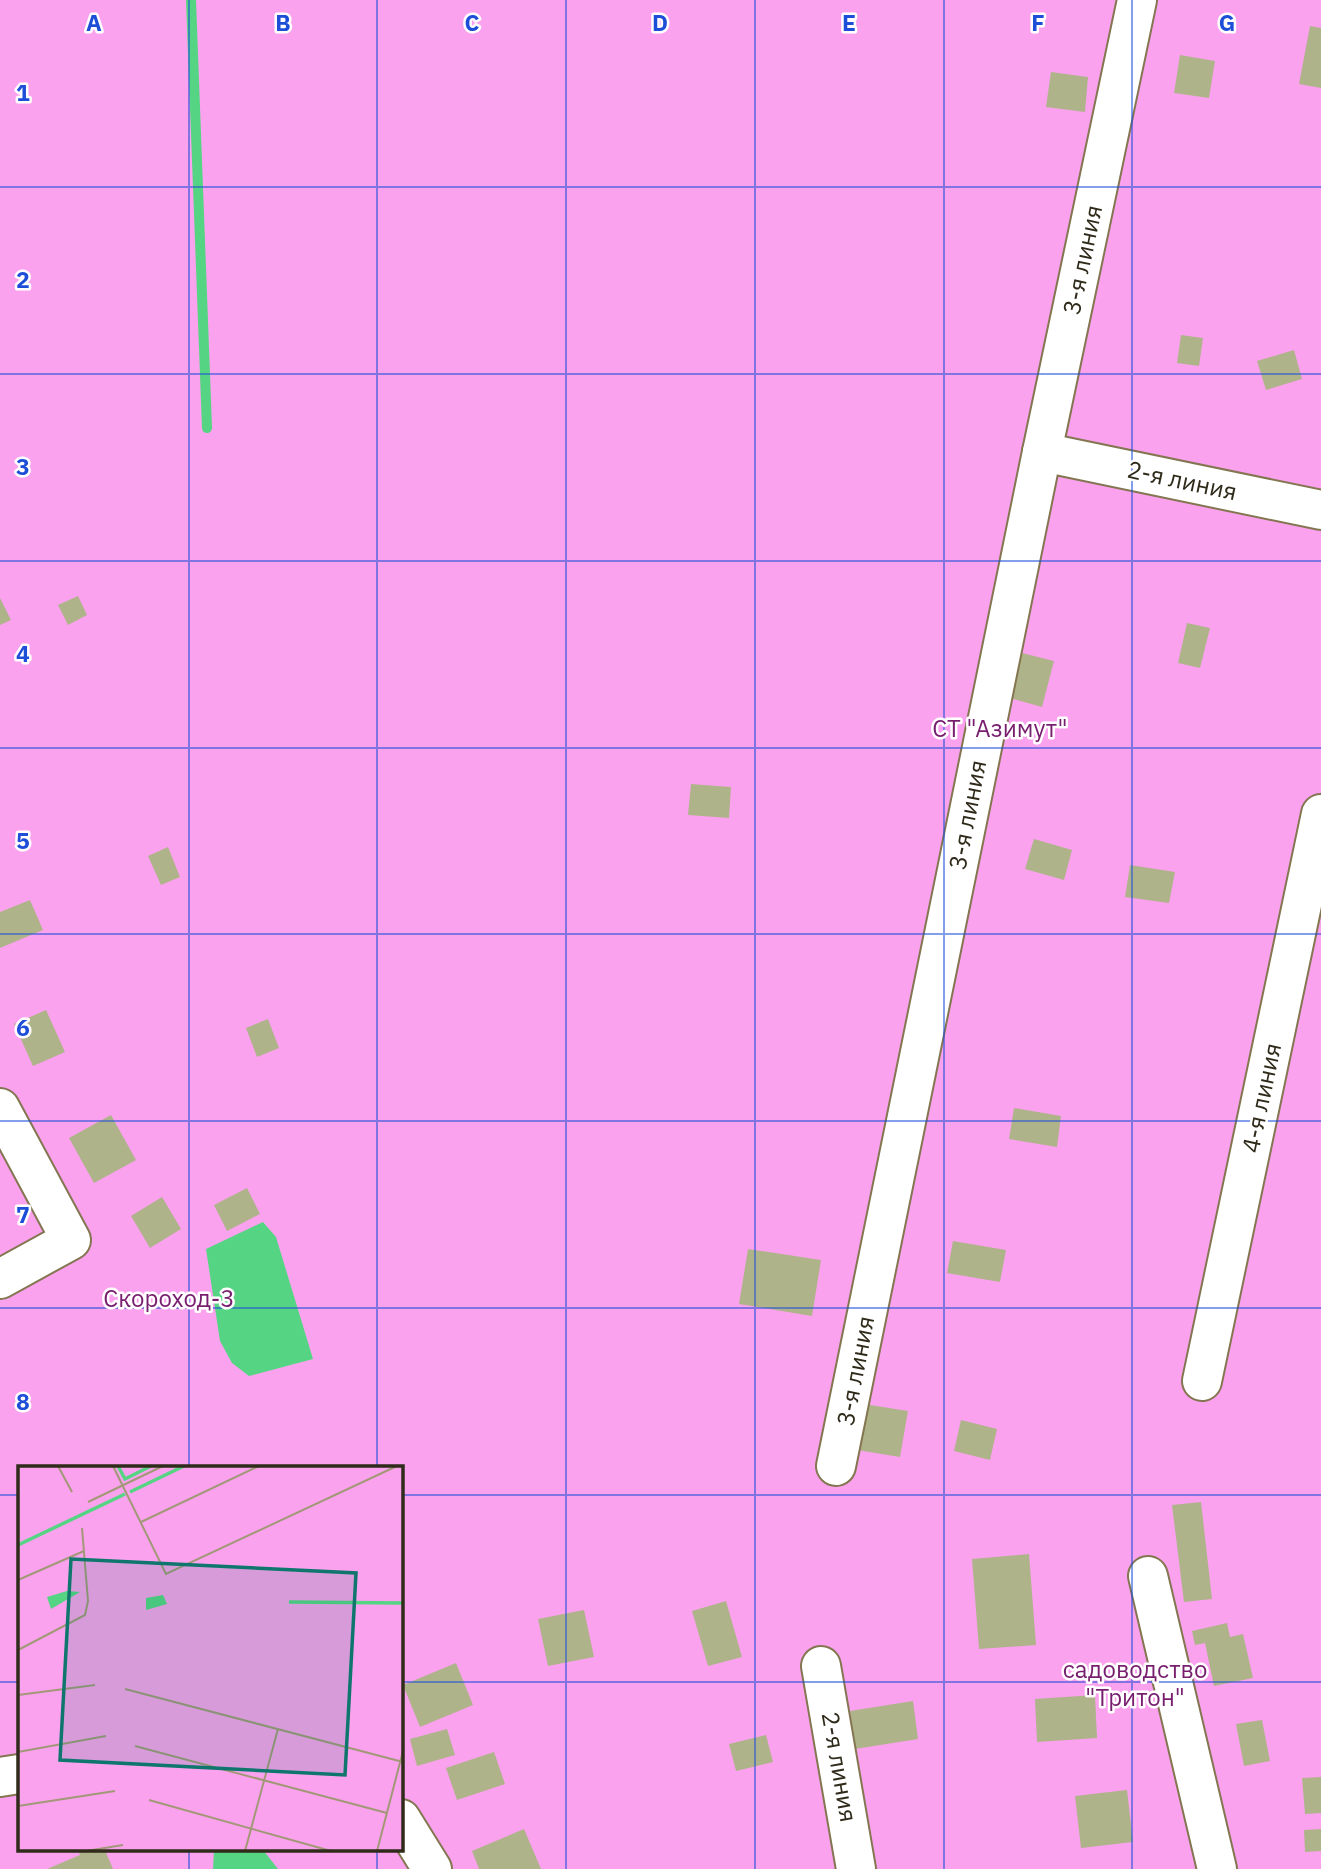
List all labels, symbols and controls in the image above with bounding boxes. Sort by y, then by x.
text: A [86,7,102,37]
text: B [275,7,291,37]
text: C [465,7,480,37]
text: D [652,7,668,37]
text: E [842,7,856,37]
text: F [1031,7,1045,37]
text: G [1219,7,1235,37]
text: 1 [16,77,30,107]
street label: 3-я линия [1055,202,1109,318]
text: 2 [16,264,30,294]
text: 3 [16,451,30,481]
street label: 2-я линия [1124,453,1240,507]
text: 4 [16,638,30,668]
park label: СТ "Азимут" [932,712,1068,744]
street label: 3-я линия [941,757,993,872]
text: 5 [16,825,30,855]
text: 6 [16,1012,30,1042]
street label: 4-я линия [1234,1040,1288,1156]
text: 7 [16,1199,30,1229]
park label: Скороход-3 [103,1282,235,1314]
street label: 3-я линия [829,1313,881,1428]
text: 8 [16,1386,30,1416]
inset map [18,1466,402,1852]
park label: садоводство "Тритон" [1063,1653,1207,1713]
street label: 2-я линия [815,1709,865,1824]

